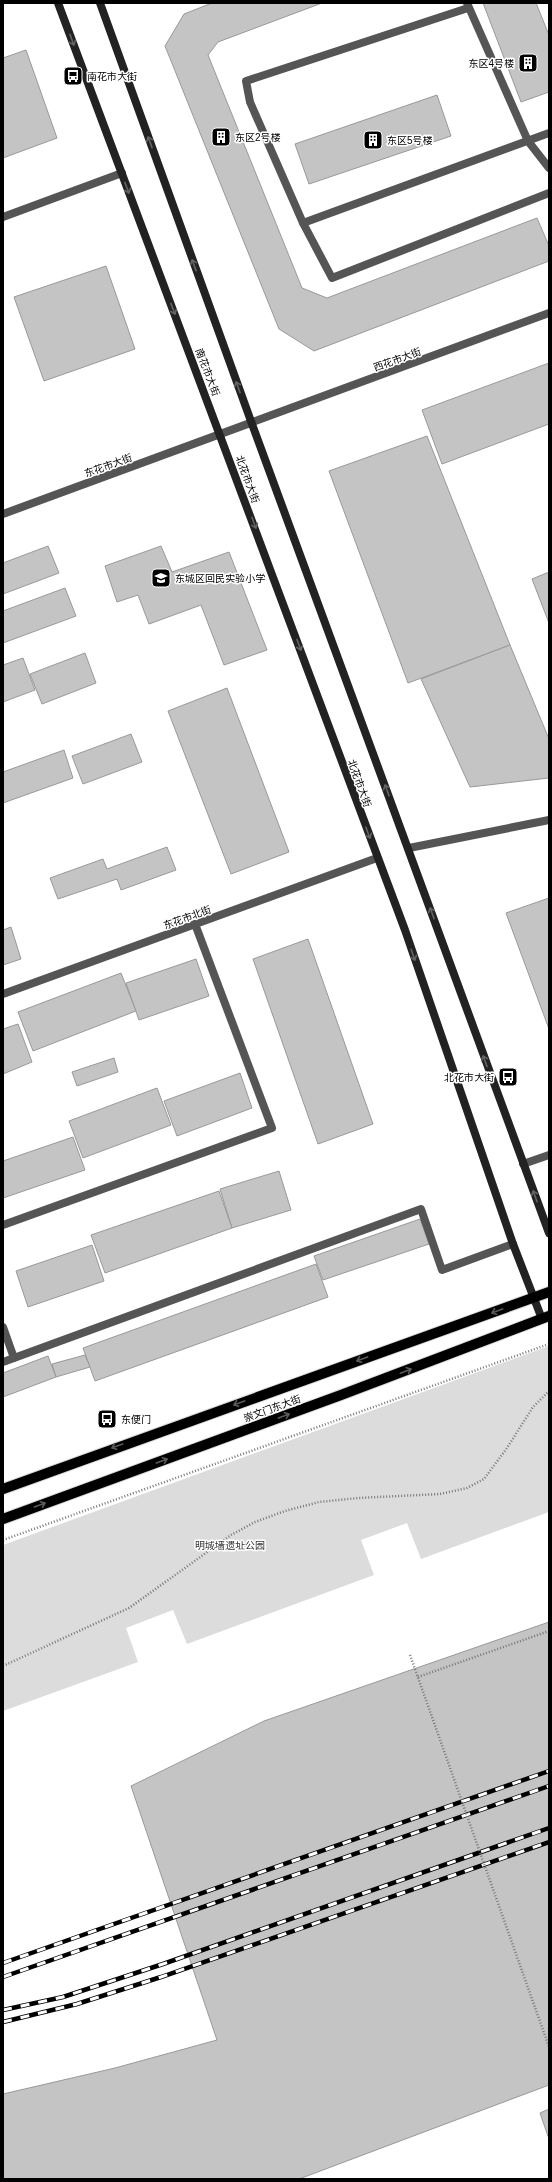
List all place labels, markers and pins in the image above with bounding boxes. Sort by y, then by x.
building icon: 东区4号楼 [517,52,539,74]
place label: 东区4号楼 [468,58,514,69]
bus stop icon: 南花市大街 [62,65,84,87]
place label: 南花市大街 [87,71,137,82]
building icon: 东区2号楼 [210,126,232,148]
building icon: 东区5号楼 [362,129,384,151]
place label: 东区2号楼 [235,132,281,143]
place label: 东区5号楼 [387,135,433,146]
school or university icon: 东城区回民实验小学 [150,567,172,589]
place label: 东城区回民实验小学 [175,573,265,584]
bus stop icon: 北花市大街 [497,1066,519,1088]
place label: 北花市大街 [444,1072,494,1083]
bus stop icon: 东便门 [96,1408,118,1430]
place label: 东便门 [121,1414,151,1425]

